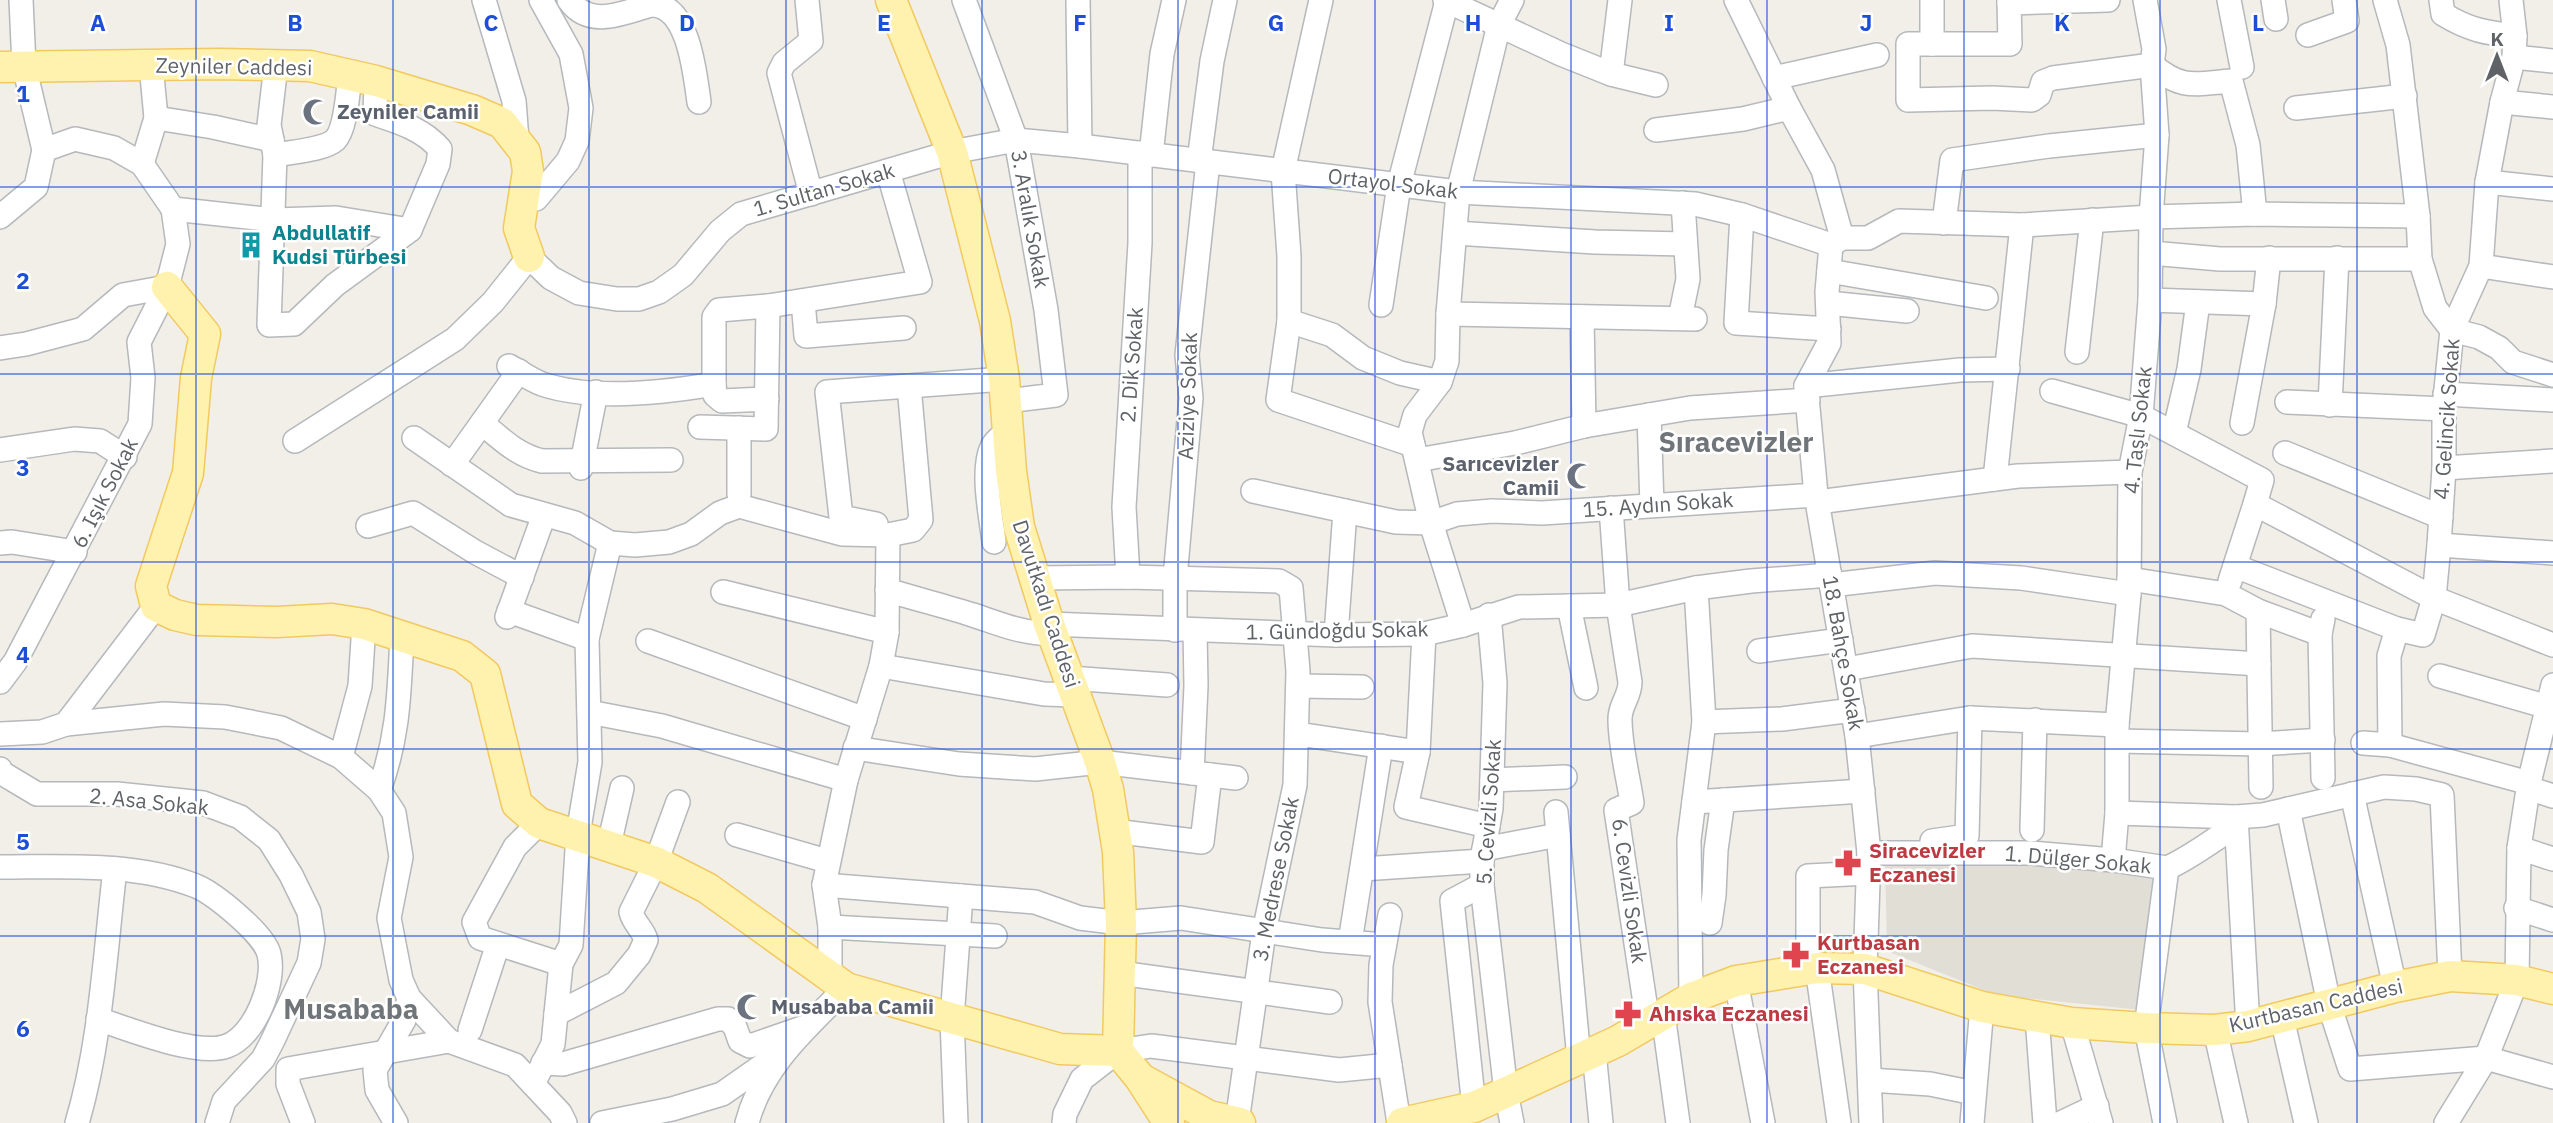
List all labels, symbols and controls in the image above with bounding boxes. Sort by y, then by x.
text: A [90,7,106,37]
text: B [287,7,303,37]
text: C [484,7,499,37]
text: D [679,7,695,37]
text: E [877,7,891,37]
text: F [1073,7,1087,37]
text: G [1268,7,1284,37]
text: H [1465,7,1481,37]
text: I [1664,7,1674,37]
text: J [1860,7,1872,37]
text: K [2054,7,2070,37]
text: L [2252,7,2264,37]
north arrow [2462,21,2532,91]
text: K [2490,27,2504,51]
street label: Zeyniler Caddesi [155,51,313,81]
text: 1 [16,78,30,108]
mosque icon: Zeyniler Camii [301,97,331,127]
place label: Zeyniler Camii [337,97,479,125]
street label: 3. Aralık Sokak [1005,148,1057,290]
street label: 1. Sultan Sokak [750,156,898,223]
street label: Ortayol Sokak [1326,161,1460,205]
place label: Abdullatif Kudsi Türbesi [272,218,407,270]
building icon: Abdullatif Kudsi Türbesi [236,230,266,260]
text: 2 [16,265,30,295]
street label: 2. Dik Sokak [1113,306,1149,424]
street label: Aziziye Sokak [1171,332,1203,460]
street label: 4. Gelincik Sokak [2426,337,2466,500]
street label: 4. Taşlı Sokak [2116,365,2158,495]
district label: Sıracevizler [1658,423,1814,460]
street label: 6. Işık Sokak [64,433,144,553]
place label: Sarıcevizler Camii [1442,449,1560,501]
text: 3 [16,452,30,482]
mosque icon: Sarıcevizler Camii [1565,461,1595,491]
street label: 15. Aydın Sokak [1582,485,1734,523]
street label: Davutkadı Caddesi [1007,516,1087,691]
street label: 18. Bahçe Sokak [1817,573,1871,732]
street label: 1. Gündoğdu Sokak [1245,614,1429,646]
text: 4 [16,639,30,669]
street label: 5. Cevizli Sokak [1469,738,1507,886]
street label: 2. Asa Sokak [88,781,210,821]
street label: 3. Medrese Sokak [1245,794,1305,963]
street label: 6. Cevizli Sokak [1606,817,1654,965]
text: 5 [16,826,30,856]
place label: Siracevizler Eczanesi [1869,836,1986,888]
street label: 1. Dülger Sokak [2003,839,2153,879]
pharmacy icon: Siracevizler Eczanesi [1833,848,1863,878]
place label: Kurtbasan Eczanesi [1817,928,1920,980]
pharmacy icon: Kurtbasan Eczanesi [1781,940,1811,970]
street label: Kurtbasan Caddesi [2226,971,2405,1039]
district label: Musababa [283,990,419,1027]
mosque icon: Musababa Camii [735,992,765,1022]
place label: Musababa Camii [771,992,934,1020]
pharmacy icon: Ahıska Eczanesi [1613,999,1643,1029]
place label: Ahıska Eczanesi [1649,999,1809,1027]
text: 6 [16,1013,30,1043]

